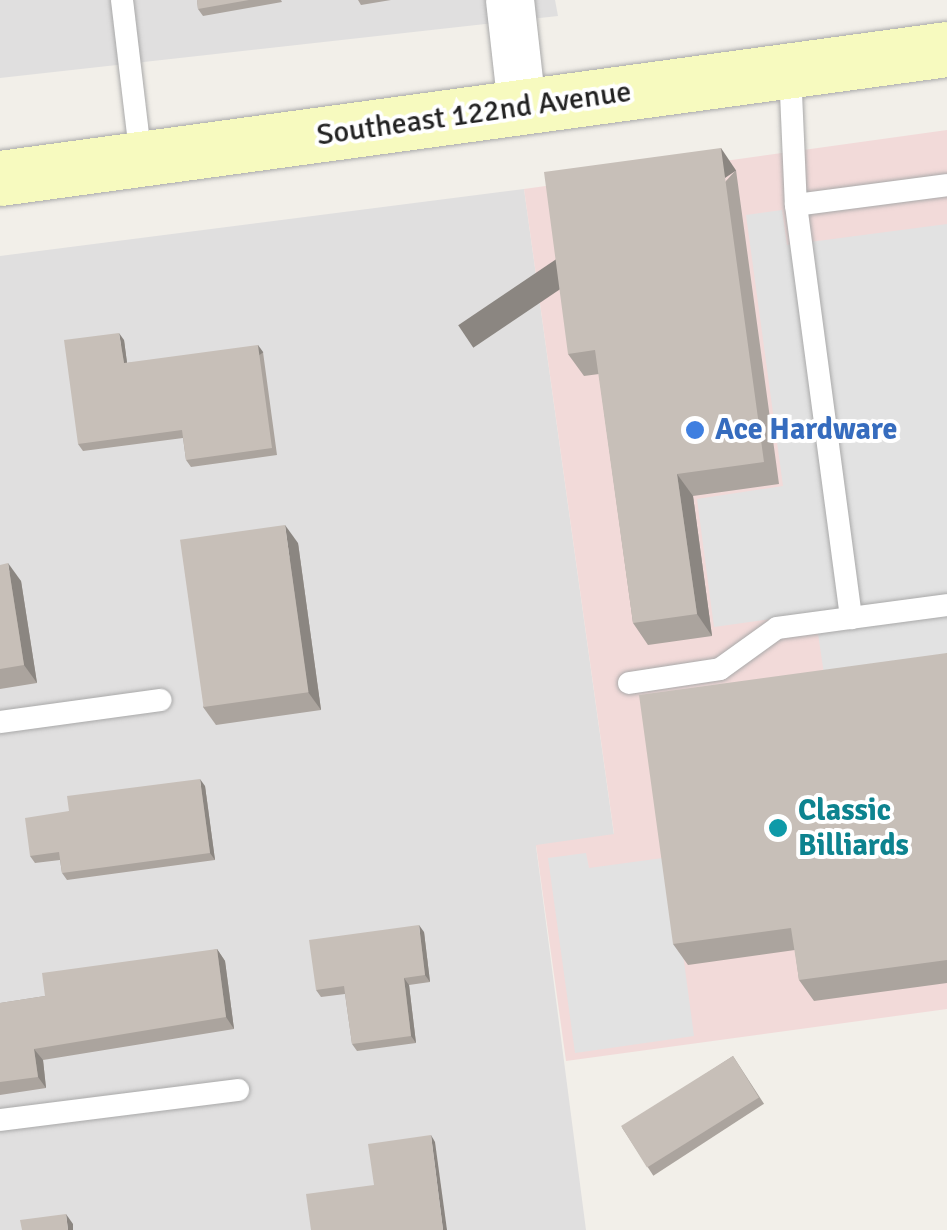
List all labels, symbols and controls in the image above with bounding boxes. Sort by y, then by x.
street label: Southeast 122nd Avenue [314,74,634,154]
place label: Ace Hardware [715,412,897,448]
marker: Ace Hardware [684,419,706,441]
place label: Classic Billiards [798,793,909,864]
marker: Classic Billiards [767,817,789,839]

